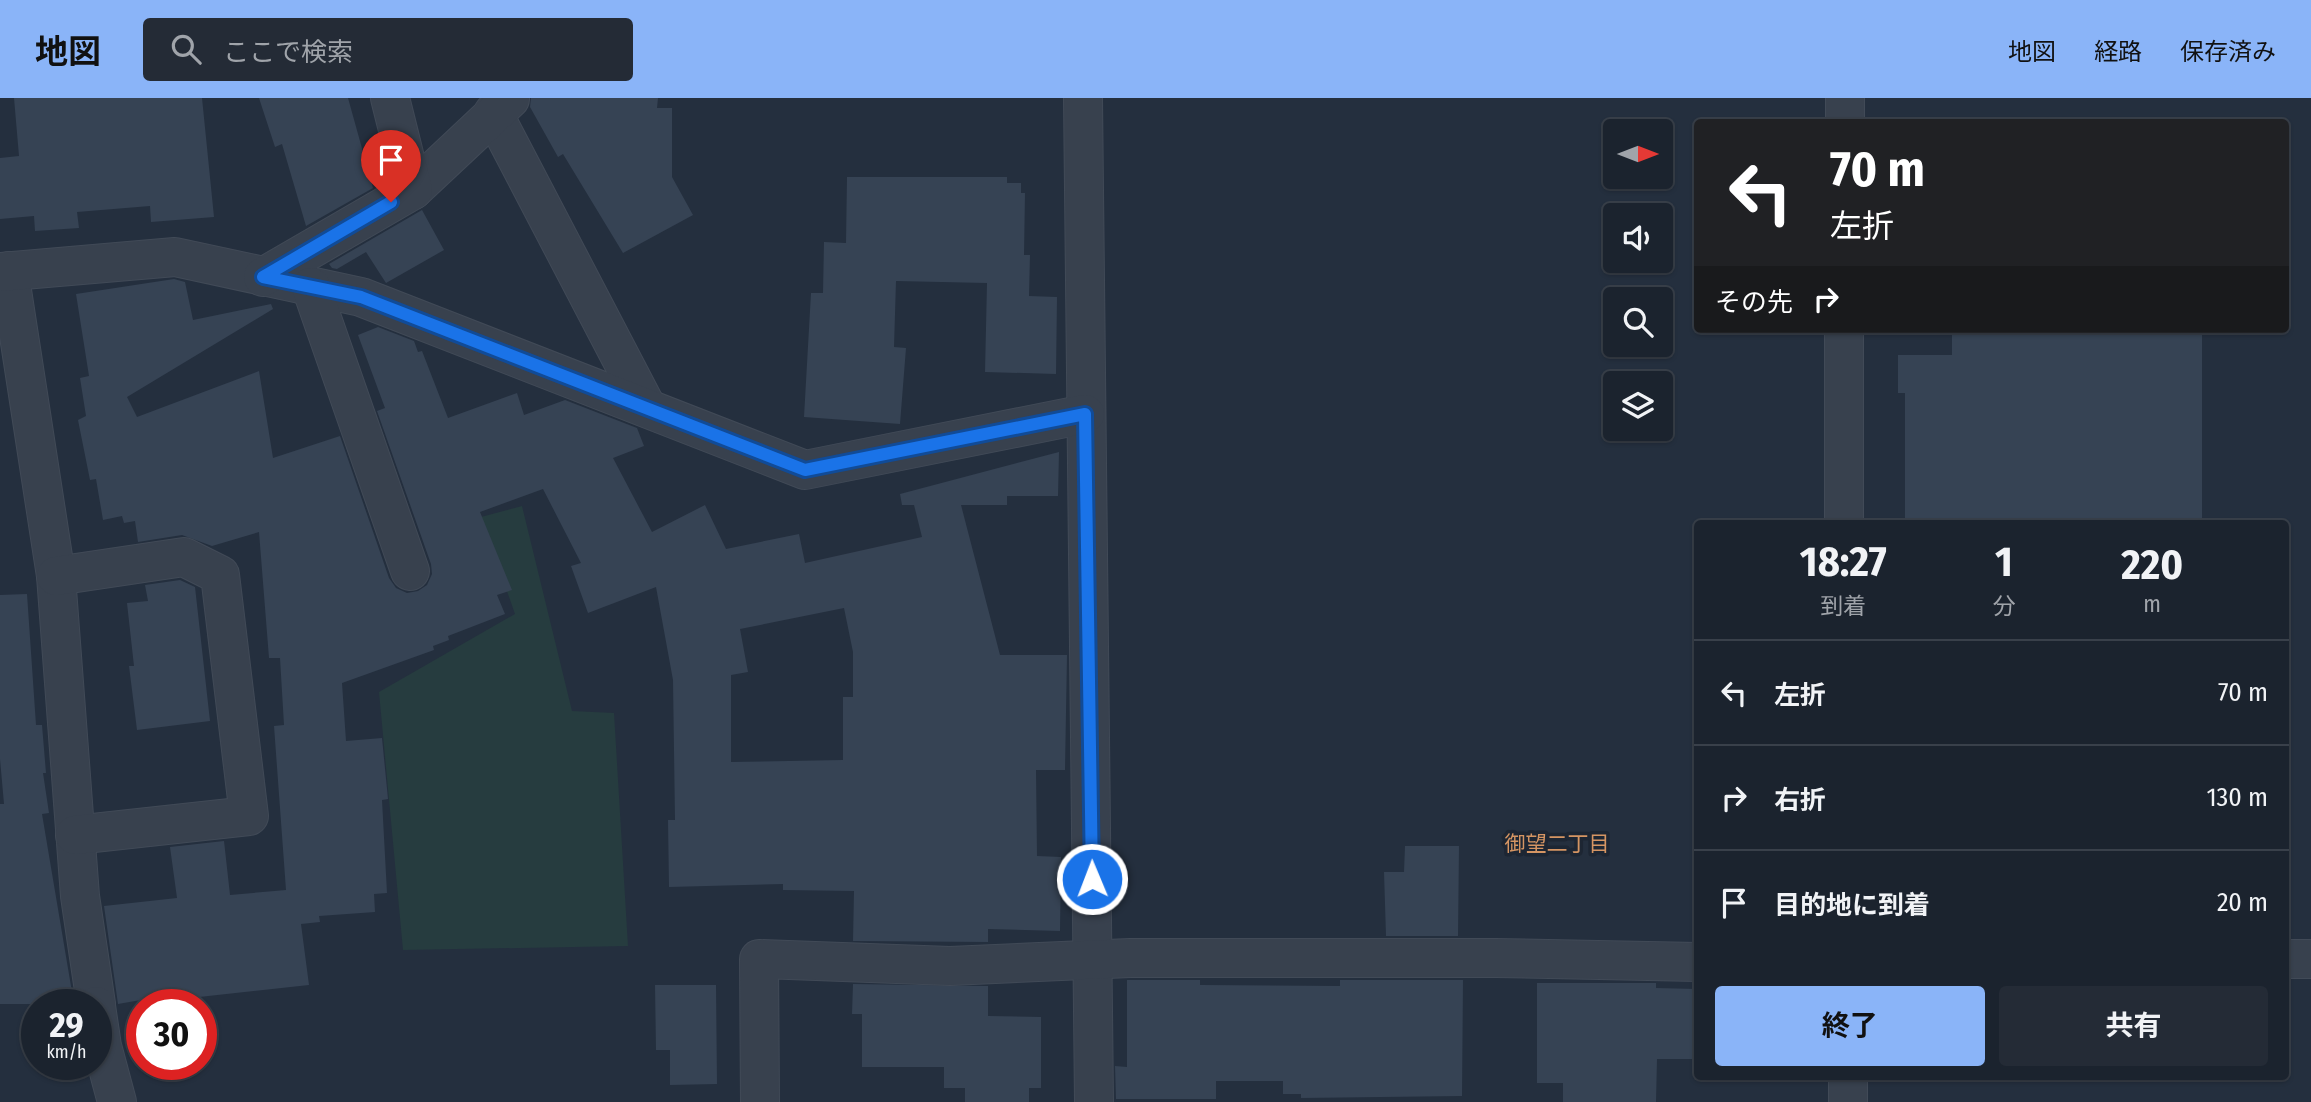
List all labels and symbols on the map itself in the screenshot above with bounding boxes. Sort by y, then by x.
north arrow [1603,119,1673,189]
pin [361,130,421,202]
district label: 御望二丁目 [1505,831,1610,857]
position arrow [1055,842,1129,916]
speed limit sign: 30 [126,989,217,1080]

